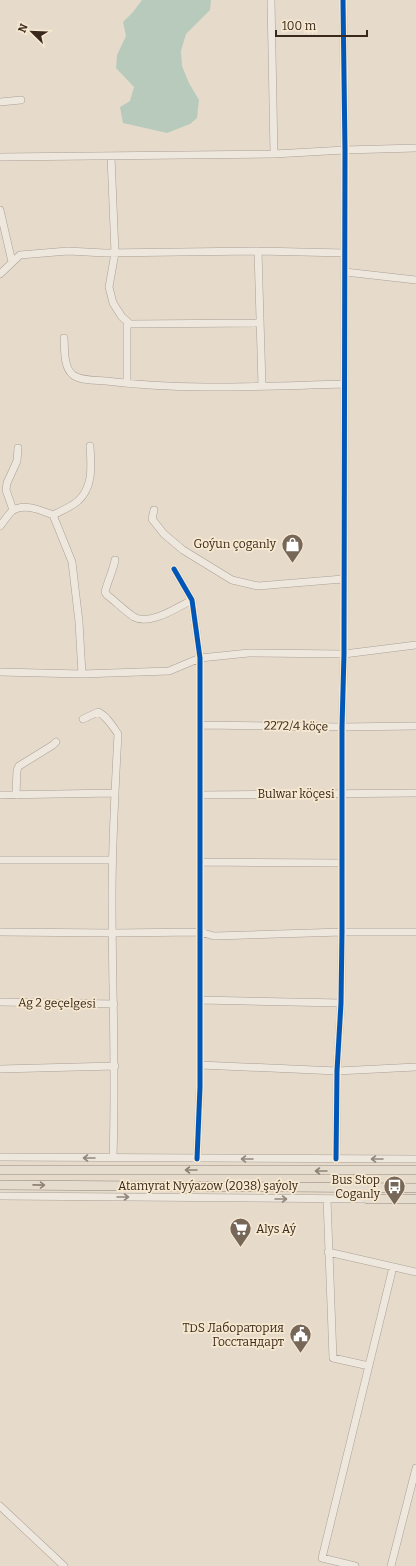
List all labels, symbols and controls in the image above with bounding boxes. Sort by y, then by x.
north arrow [12,12,52,52]
scale bar [276,12,367,38]
text: 100 m [282,19,317,33]
text: N [16,21,31,35]
shop icon: Goýun çoganly [279,531,305,564]
place label: Goýun çoganly [194,537,277,551]
street label: 2272/4 köçe [264,718,328,734]
street label: Bulwar köçesi [258,787,335,801]
street label: Ag 2 geçelgesi [18,995,96,1011]
one-way arrow [83,1154,96,1162]
one-way arrow [241,1155,254,1163]
one-way arrow [371,1155,384,1163]
one-way arrow [185,1166,198,1174]
one-way arrow [315,1167,328,1175]
place label: Bus Stop Coganly [332,1173,381,1201]
bus stop icon: Bus Stop Coganly [382,1174,408,1207]
street label: Atamyrat Nyýazow (2038) şaýoly [118,1178,299,1193]
one-way arrow [32,1181,45,1189]
one-way arrow [116,1194,129,1201]
one-way arrow [274,1195,287,1202]
supermarket icon: Alys Aý [228,1216,254,1249]
place label: Alys Aý [256,1222,297,1236]
place label: TDS Лаборатория Госстандарт [183,1321,284,1349]
public building icon: TDS Лаборатория Госстандарт [287,1322,313,1355]

